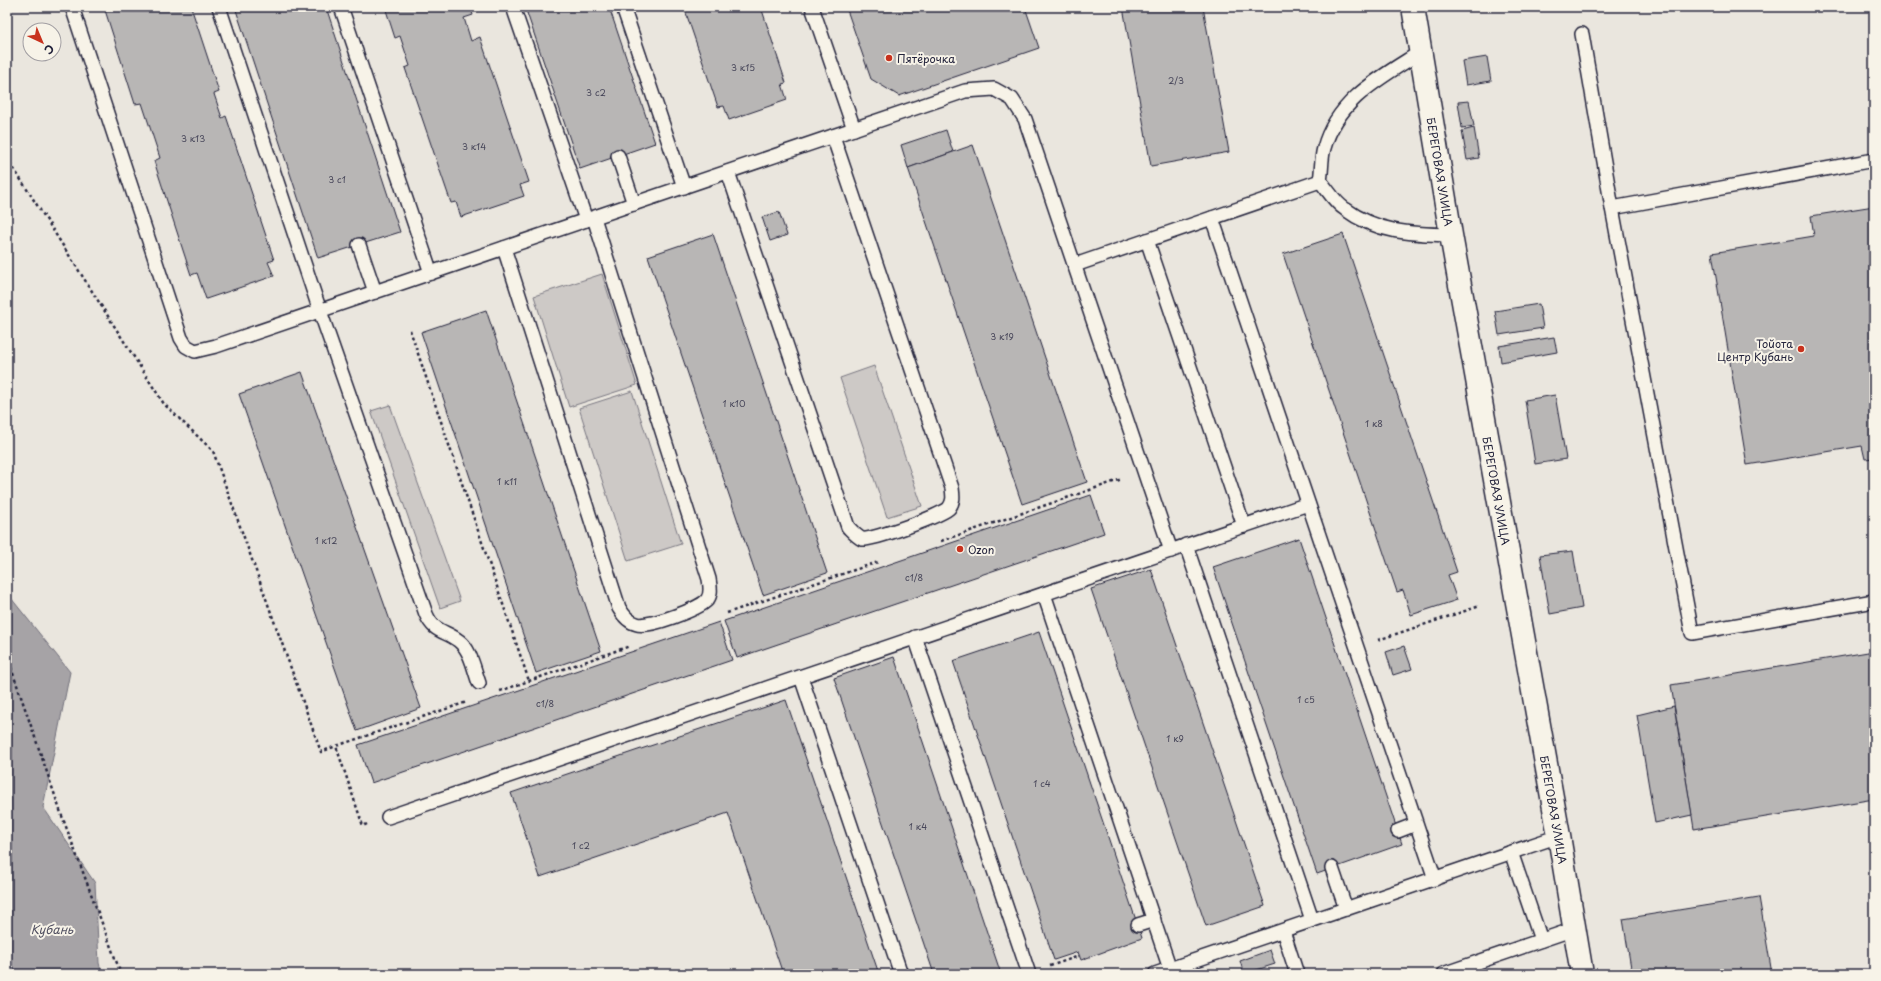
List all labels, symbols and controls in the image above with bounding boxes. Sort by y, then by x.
north arrow [22,22,62,62]
text: С [40,41,58,59]
place label: Пятёрочка [897,50,955,67]
marker: Пятёрочка [884,53,894,63]
house number: 3 к15 [731,60,755,74]
house number: 2/3 [1168,73,1184,87]
house number: 3 с2 [586,85,606,99]
street label: БЕРЕГОВАЯ УЛИЦА [1423,116,1458,228]
house number: 3 к13 [181,131,205,145]
house number: 3 к14 [462,139,486,153]
house number: 3 с1 [328,172,346,186]
house number: 3 к19 [990,329,1014,343]
place label: Тойота Центр Кубань [1717,335,1793,365]
marker: Тойота Центр Кубань [1796,344,1806,354]
house number: 1 к10 [723,396,746,410]
house number: 1 к8 [1365,416,1383,430]
street label: БЕРЕГОВАЯ УЛИЦА [1479,435,1515,547]
house number: 1 к11 [497,474,517,488]
house number: 1 к12 [315,533,337,547]
place label: Ozon [968,541,994,558]
marker: Ozon [955,544,965,554]
house number: с1/8 [905,570,923,584]
house number: 1 с5 [1297,692,1315,706]
house number: с1/8 [536,696,554,710]
house number: 1 к9 [1166,731,1184,745]
street label: БЕРЕГОВАЯ УЛИЦА [1536,754,1572,866]
house number: 1 с4 [1033,776,1051,790]
house number: 1 к4 [909,819,927,833]
house number: 1 с2 [572,838,590,852]
water label: Кубань [31,920,74,938]

